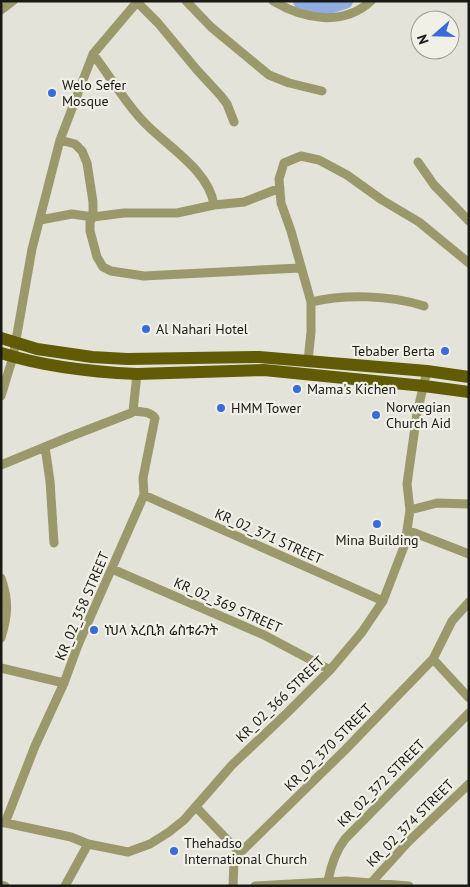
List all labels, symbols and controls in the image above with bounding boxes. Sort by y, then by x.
north arrow [410,10,460,60]
text: N [413,32,433,47]
place label: Welo Sefer Mosque [62,76,126,110]
marker: Welo Sefer Mosque [46,87,58,99]
place label: Al Nahari Hotel [156,320,248,338]
marker: Al Nahari Hotel [140,323,152,335]
place label: Tebaber Berta [352,342,435,360]
marker: Tebaber Berta [439,345,451,357]
place label: Mama's Kichen [307,380,396,398]
marker: Mama's Kichen [291,383,303,395]
place label: Norwegian Church Aid [386,398,451,432]
place label: HMM Tower [231,399,301,417]
marker: HMM Tower [215,402,227,414]
marker: Norwegian Church Aid [370,409,382,421]
street label: KR_02_371 STREET [212,504,326,568]
marker: Mina Building [371,518,383,530]
place label: Mina Building [335,531,419,549]
street label: KR_02_358 STREET [51,549,113,663]
street label: KR_02_369 STREET [171,573,285,637]
place label: ነህላ አረቢክ ሬስቱራንት [104,621,219,639]
marker: ነህላ አረቢክ ሬስቱራንት [88,624,100,636]
street label: KR_02_366 STREET [232,652,328,746]
street label: KR_02_370 STREET [280,699,376,795]
street label: KR_02_372 STREET [333,735,429,831]
street label: KR_02_374 STREET [362,775,458,871]
place label: Thehadso International Church [184,834,307,868]
marker: Thehadso International Church [168,845,180,857]

